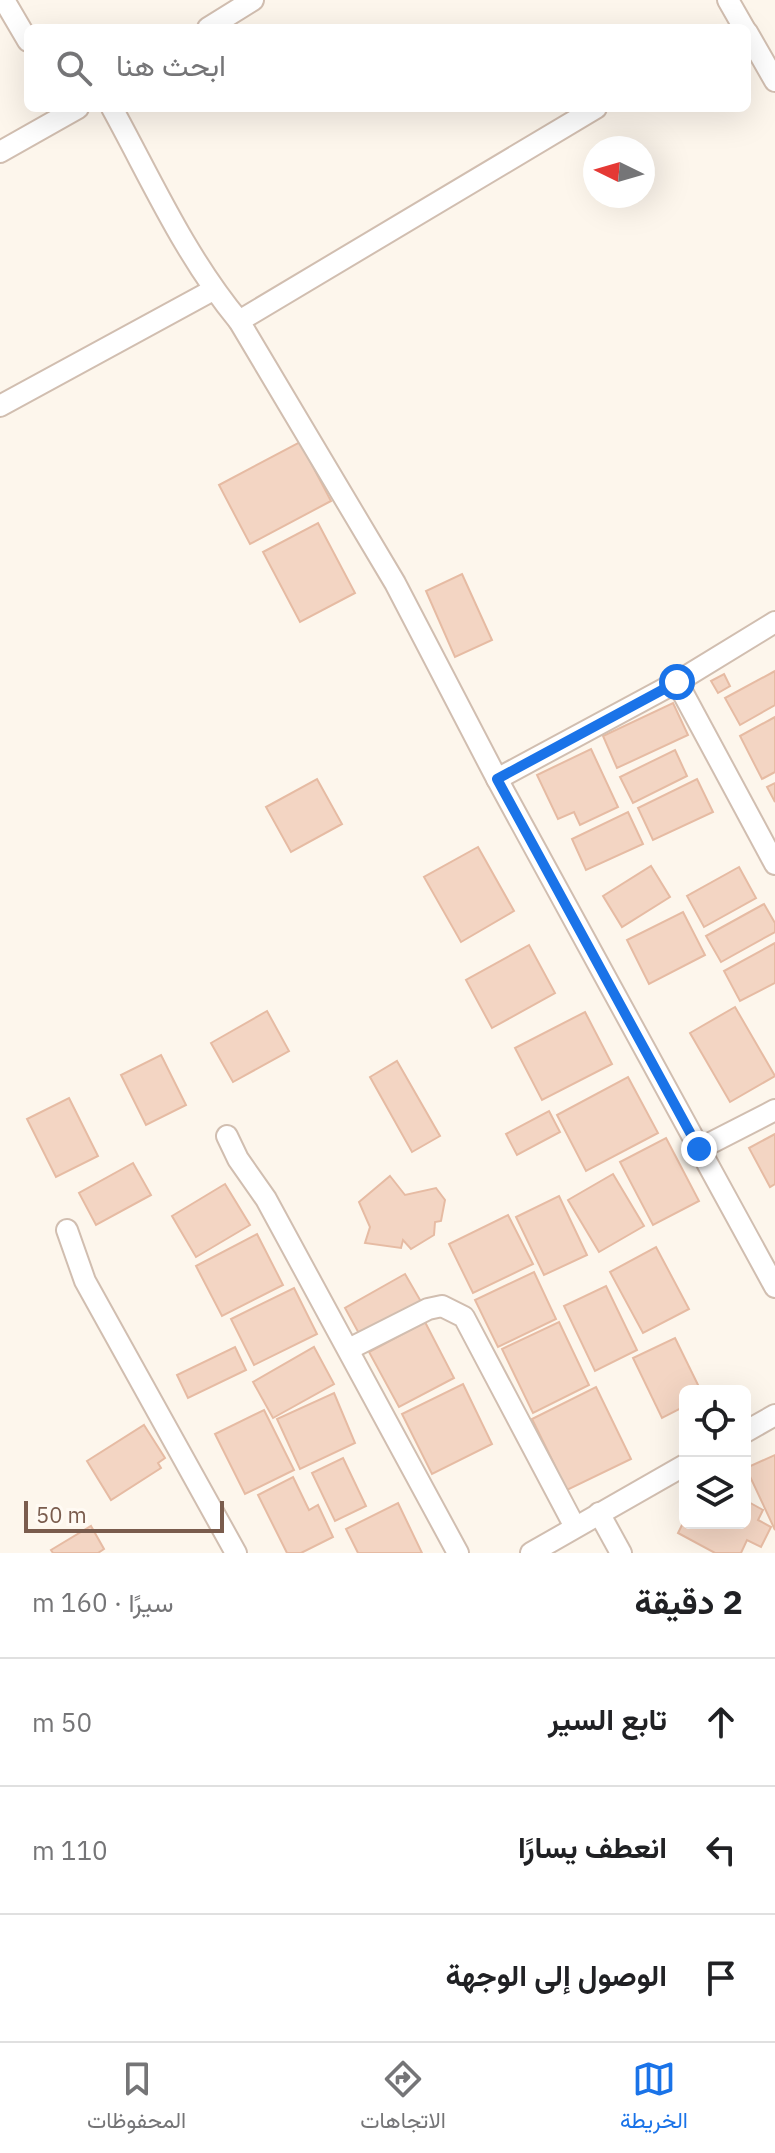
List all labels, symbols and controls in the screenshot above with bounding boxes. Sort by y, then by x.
search box [24,24,751,112]
text: ابحث هنا [116,45,226,84]
icon: search [52,46,96,90]
north arrow [583,136,655,208]
route start [659,664,695,700]
route end [681,1131,717,1167]
map controls [679,1385,751,1529]
button: locate [679,1385,751,1457]
button: layers [679,1457,751,1529]
scale bar [24,1497,224,1533]
text: 50 m [36,1500,87,1529]
text: 2 دقيقة [634,1579,743,1623]
text: سيرًا · 160 m [32,1585,174,1619]
text: تابع السير [548,1699,667,1738]
icon: ahead [699,1700,743,1744]
text: 50 m [32,1705,92,1739]
text: انعطف يسارًا [518,1827,667,1866]
icon: left [699,1828,743,1872]
text: 110 m [32,1833,108,1867]
text: الوصول إلى الوجهة [445,1955,667,1994]
icon: arrive [699,1956,743,2000]
tab: المحفوظات [87,2057,186,2140]
tab: الاتجاهات [360,2057,446,2140]
tab: الخريطة [620,2057,688,2140]

